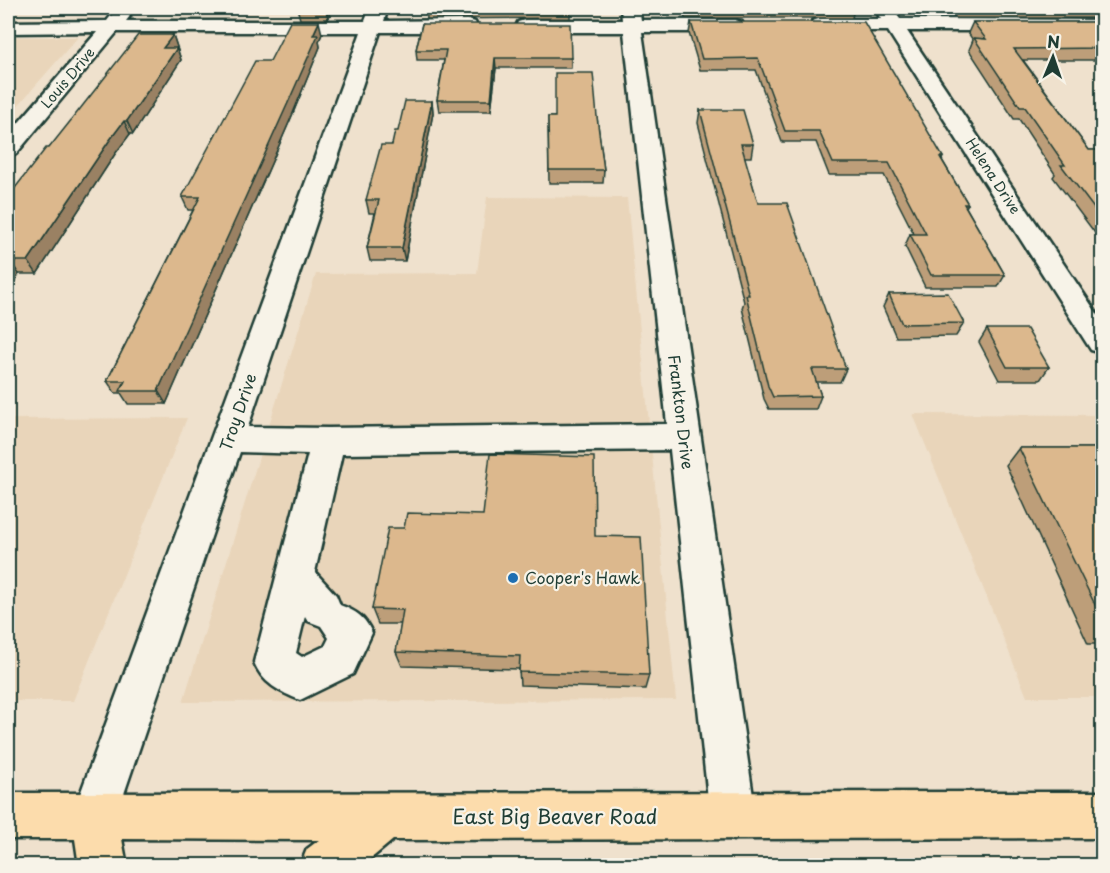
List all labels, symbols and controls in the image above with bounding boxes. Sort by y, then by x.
north arrow [1023,27,1083,87]
text: N [1047,29,1060,53]
street label: Louis Drive [36,43,99,113]
street label: Helena Drive [961,133,1026,218]
street label: Frankton Drive [663,353,701,471]
street label: Troy Drive [213,370,262,454]
place label: Cooper's Hawk [525,565,640,589]
marker: Cooper's Hawk [506,571,520,585]
street label: East Big Beaver Road [453,801,657,831]

